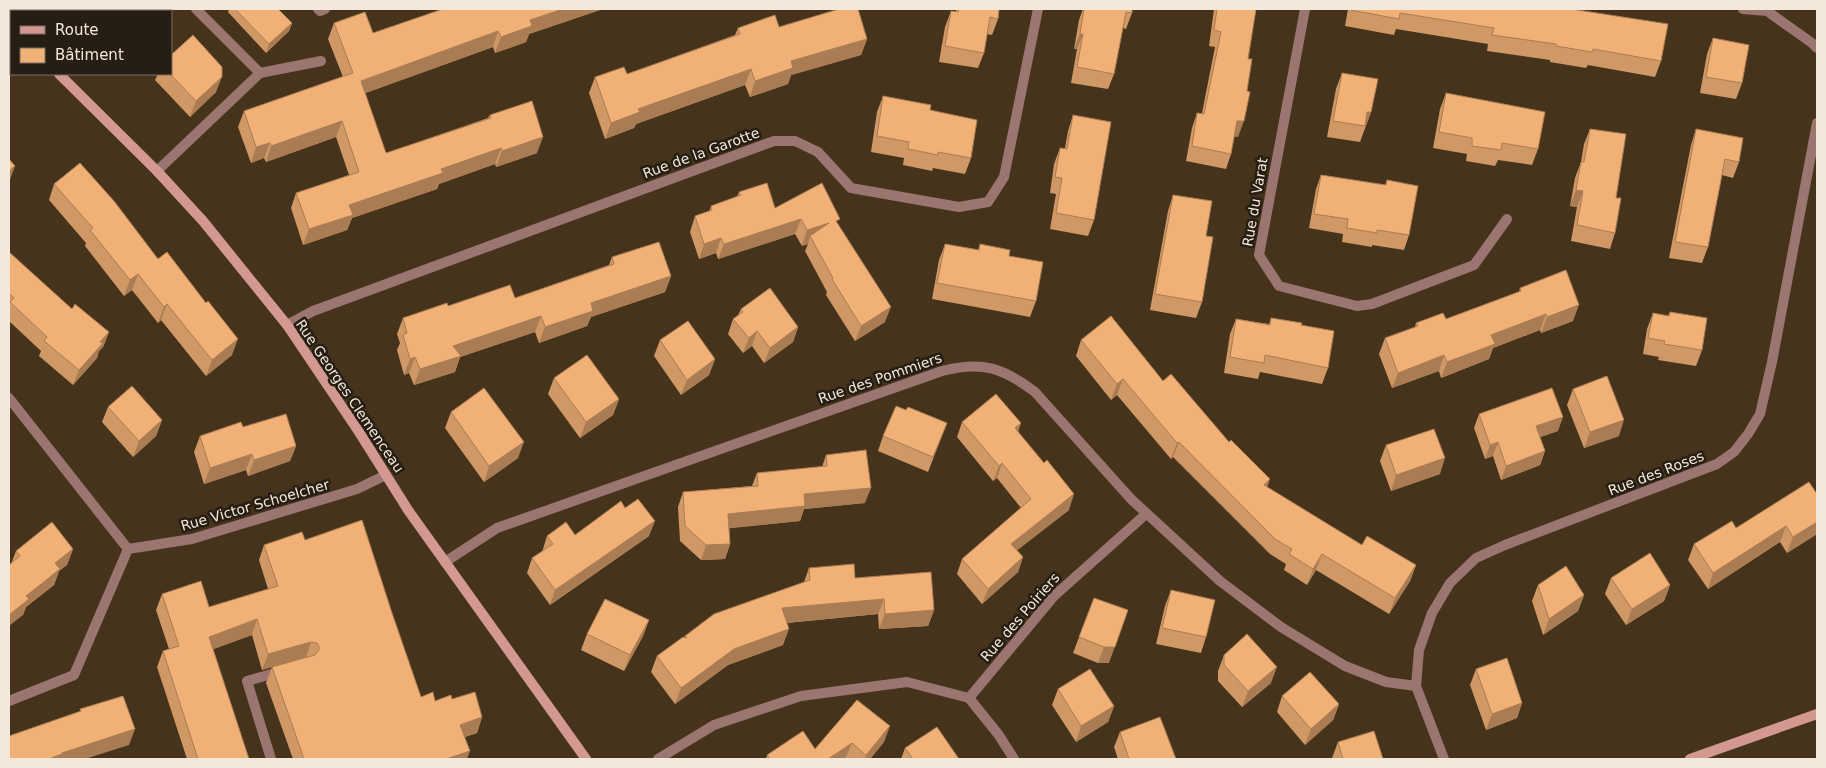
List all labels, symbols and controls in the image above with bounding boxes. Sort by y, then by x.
legend [10,10,172,75]
text: Route [55,21,99,39]
text: Bâtiment [55,46,124,64]
street label: Rue de la Garotte [641,124,761,182]
street label: Rue du Varat [1239,156,1271,248]
street label: Rue Georges Clemenceau [293,317,407,475]
street label: Rue des Pommiers [816,349,944,407]
street label: Rue des Roses [1606,447,1706,499]
street label: Rue Victor Schoelcher [179,476,331,534]
street label: Rue des Poiriers [977,569,1063,665]

